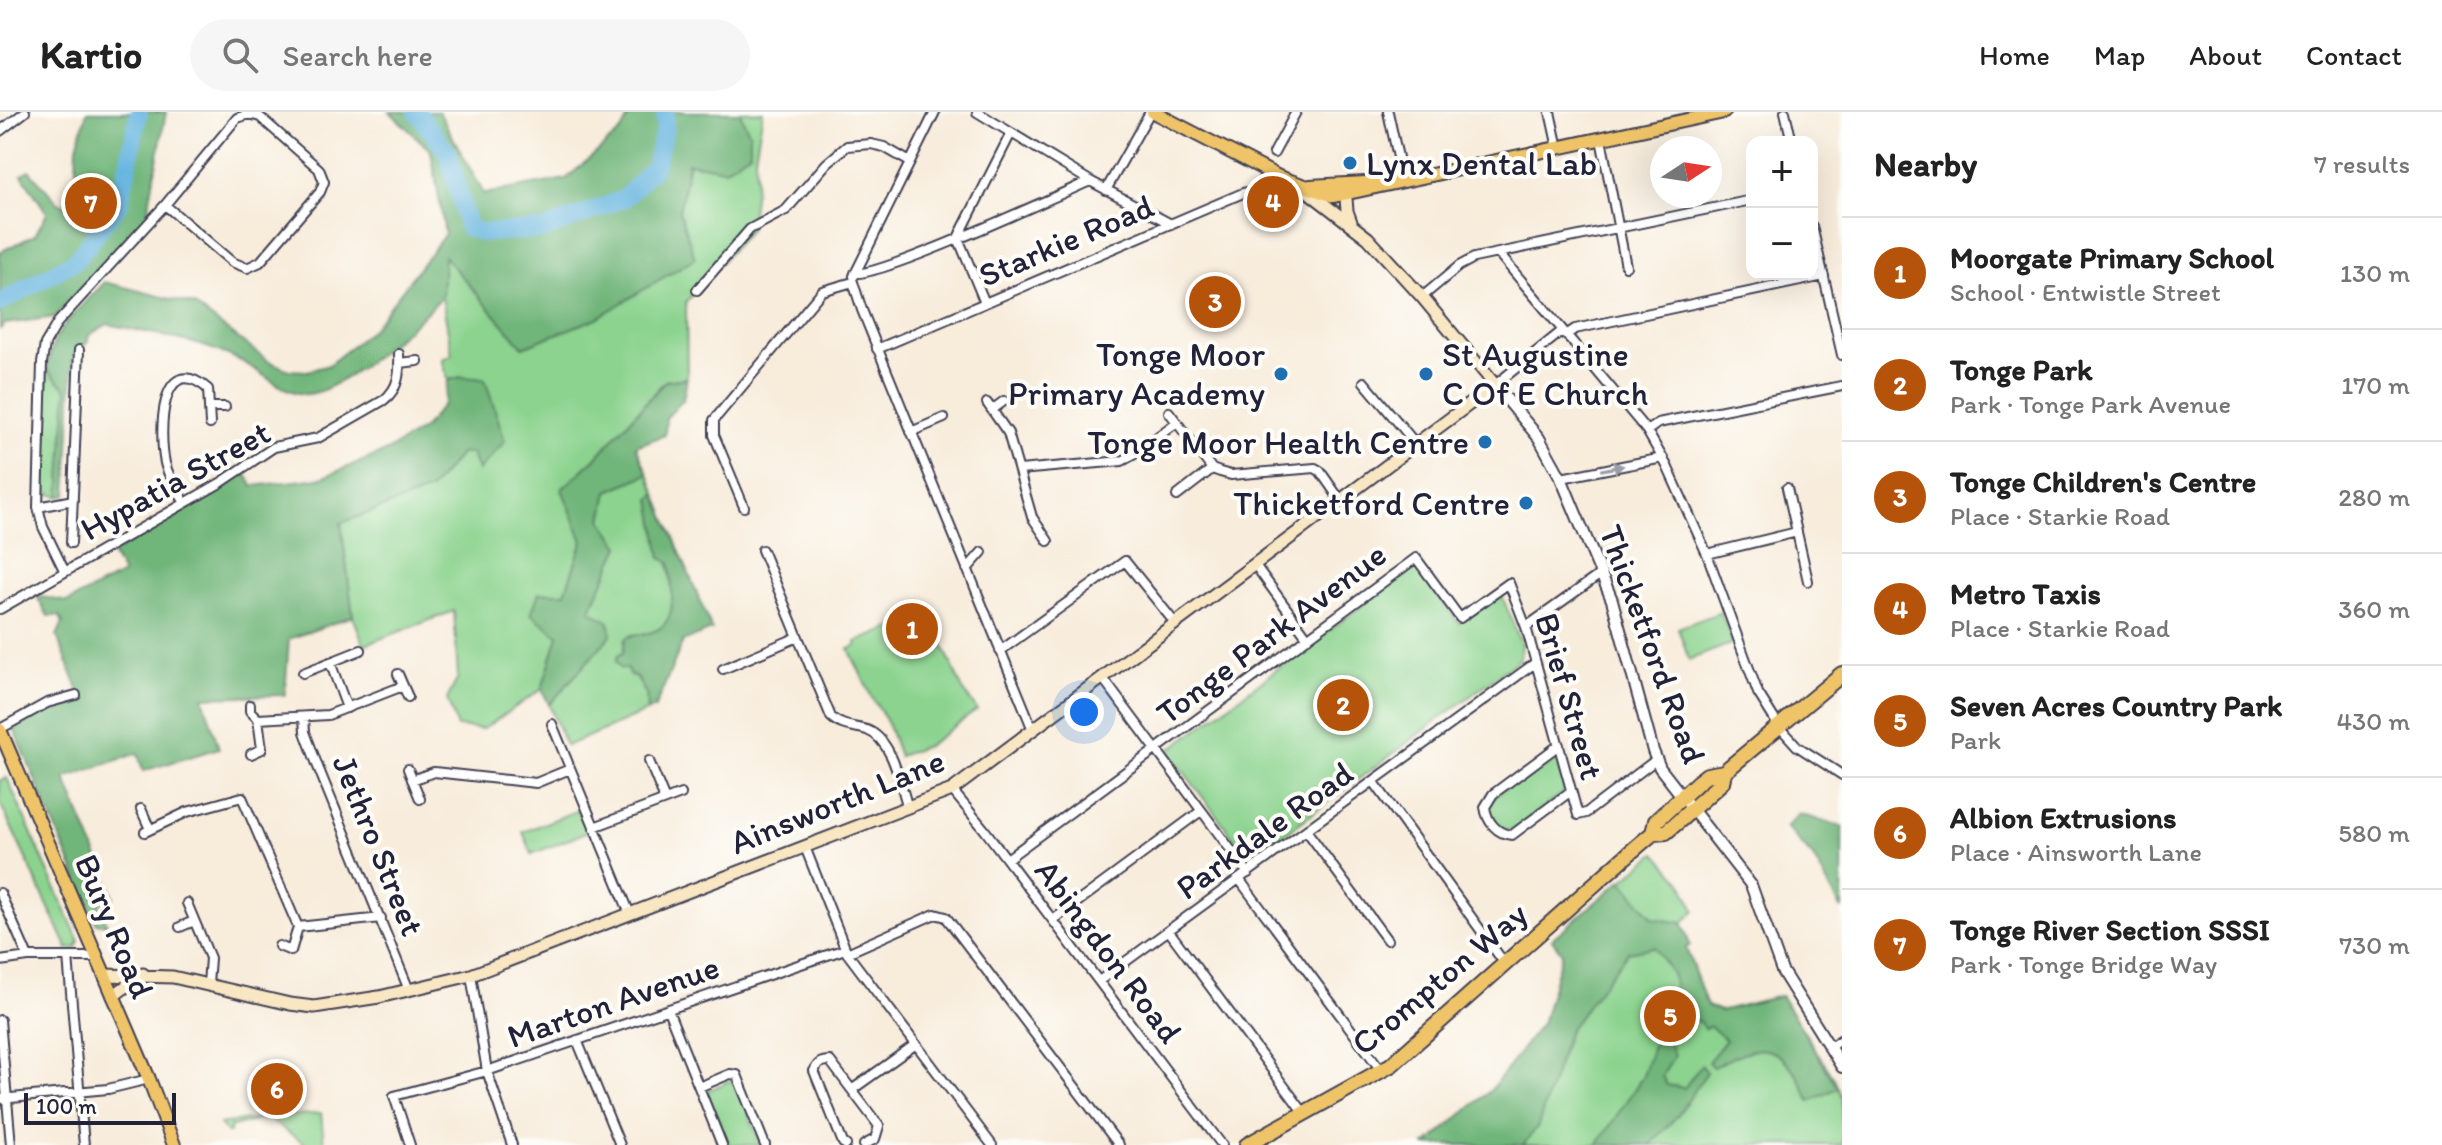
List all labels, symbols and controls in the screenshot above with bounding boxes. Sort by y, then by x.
search box [190,19,750,91]
text: Kartio [40,32,142,78]
icon: search [218,33,262,77]
text: Search here [282,37,433,74]
text: Home [1979,38,2050,72]
text: Map [2094,38,2145,72]
text: About [2189,38,2262,72]
text: Contact [2306,38,2402,72]
north arrow [1650,136,1722,208]
map controls [1746,136,1818,280]
button: + [1746,136,1818,208]
place label: Lynx Dental Lab [1366,143,1597,184]
text: Nearby [1874,144,1977,185]
text: 7 results [2314,148,2410,180]
marker: Lynx Dental Lab [1341,154,1359,172]
pin: 4 [1247,172,1299,232]
pin: 7 [65,173,117,233]
street label: Starkie Road [973,185,1160,296]
button: − [1746,208,1818,280]
text: Moorgate Primary School [1950,239,2274,276]
text: 1 [1894,257,1906,289]
text: 130 m [2340,257,2410,289]
pin: 3 [1189,272,1241,332]
text: School · Entwistle Street [1950,276,2221,308]
place label: Tonge Moor Primary Academy [1008,334,1266,414]
place label: St Augustine C Of E Church [1442,334,1648,414]
text: Tonge Park [1950,351,2093,388]
marker: Tonge Moor Primary Academy [1272,365,1290,383]
marker: St Augustine C Of E Church [1417,365,1435,383]
text: 2 [1893,369,1907,401]
text: 170 m [2341,369,2410,401]
text: Park · Tonge Park Avenue [1950,388,2231,420]
street label: Hypatia Street [73,411,277,549]
place label: Tonge Moor Health Centre [1087,422,1469,463]
marker: Tonge Moor Health Centre [1476,433,1494,451]
one-way arrow [1600,462,1625,474]
text: Tonge Children's Centre [1950,463,2256,500]
text: 3 [1893,481,1907,513]
text: 280 m [2338,481,2410,513]
place label: Thicketford Centre [1233,483,1510,524]
marker: Thicketford Centre [1517,494,1535,512]
text: Place · Starkie Road [1950,500,2170,532]
street label: Thicketford Road [1590,519,1715,769]
street label: Tonge Park Avenue [1148,534,1394,733]
text: Metro Taxis [1950,575,2101,612]
text: 4 [1892,593,1908,625]
text: 360 m [2338,593,2410,625]
pin: 1 [886,599,938,659]
street label: Brief Street [1526,608,1613,784]
text: Place · Starkie Road [1950,612,2170,644]
pin: 2 [1317,675,1369,735]
text: Seven Acres Country Park [1950,687,2282,724]
your location [1064,692,1104,732]
text: 5 [1893,705,1907,737]
text: 430 m [2336,705,2410,737]
text: Park [1950,724,2001,756]
street label: Ainsworth Lane [724,740,950,863]
street label: Jethro Street [324,749,433,942]
street label: Parkdale Road [1168,753,1361,908]
text: Albion Extrusions [1950,799,2176,836]
text: 6 [1893,817,1907,849]
text: 580 m [2338,817,2410,849]
text: Place · Ainsworth Lane [1950,836,2202,868]
street label: Bury Road [66,848,163,1005]
street label: Abingdon Road [1026,851,1191,1052]
street label: Crompton Way [1343,893,1535,1064]
text: Tonge River Section SSSI [1950,911,2270,948]
text: 7 [1894,929,1906,961]
text: 730 m [2339,929,2410,961]
street label: Marton Avenue [502,946,724,1057]
text: Park · Tonge Bridge Way [1950,948,2217,980]
pin: 5 [1644,986,1696,1046]
pin: 6 [251,1059,303,1119]
scale bar [24,1089,176,1125]
text: 100 m [36,1093,97,1120]

